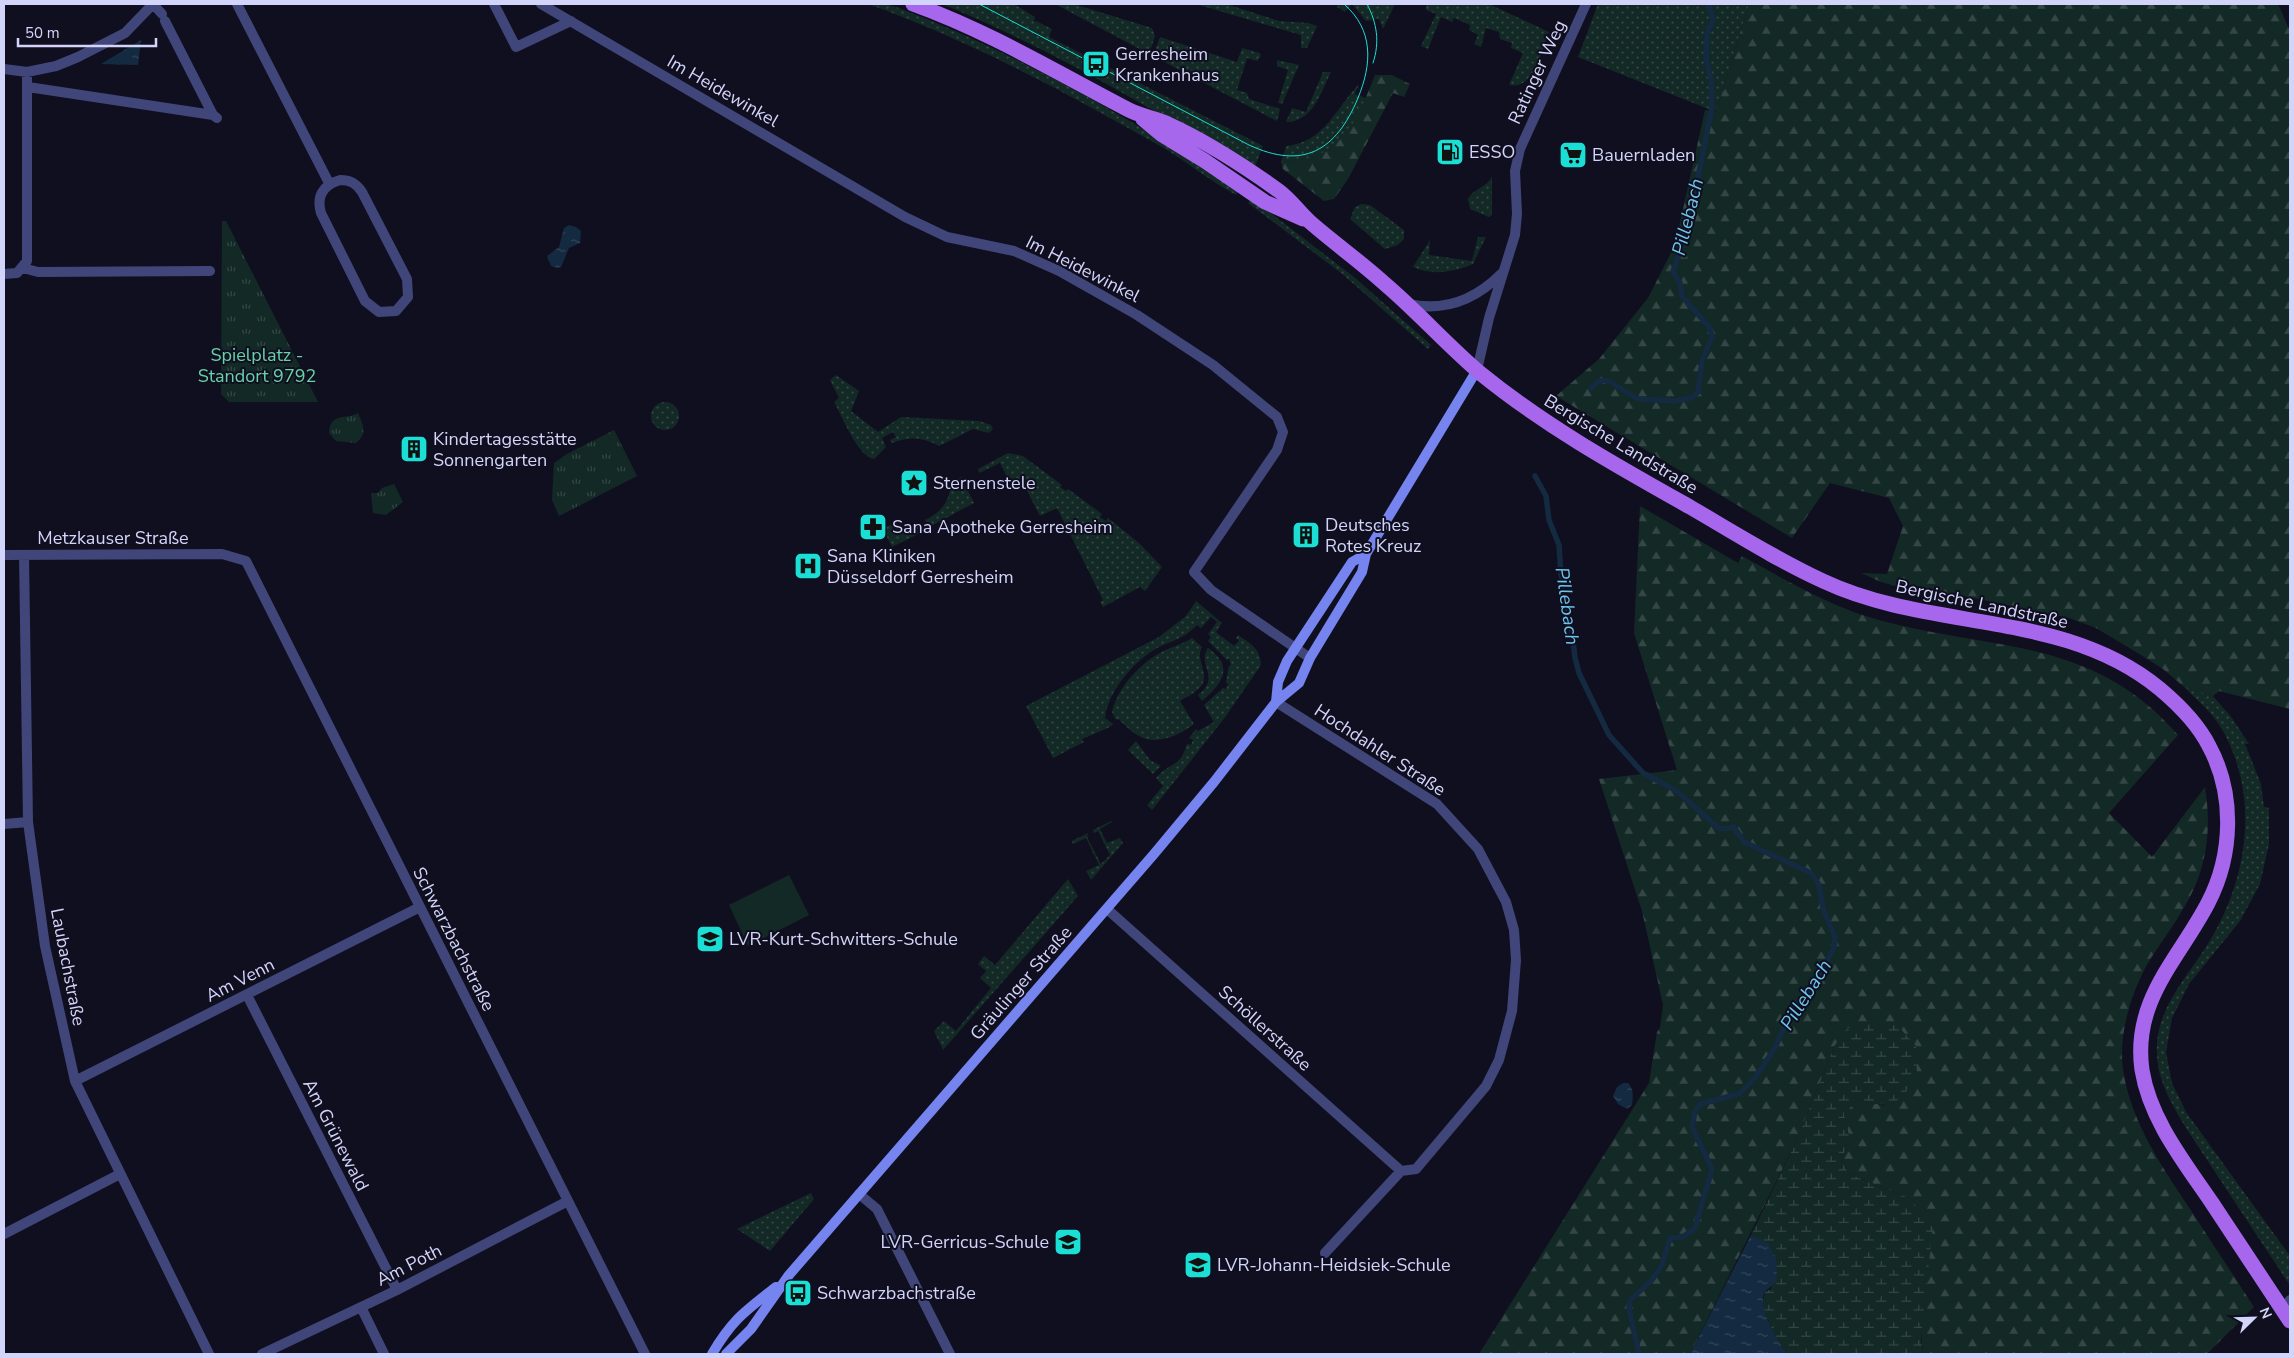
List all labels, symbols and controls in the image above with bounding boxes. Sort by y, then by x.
scale bar [18,15,155,47]
street label: Ratinger Weg [1502,16,1572,128]
text: 50 m [25,23,60,43]
place label: Gerresheim Krankenhaus [1115,42,1219,87]
street label: Im Heidewinkel [663,49,784,133]
bus stop icon: Gerresheim Krankenhaus [1081,49,1111,79]
fuel station icon: ESSO [1435,137,1465,167]
place label: ESSO [1469,140,1515,164]
supermarket icon: Bauernladen [1558,140,1588,170]
place label: Bauernladen [1592,143,1695,167]
water label: Pillebach [1666,176,1710,258]
street label: Im Heidewinkel [1022,230,1145,308]
park label: Spielplatz - Standort 9792 [198,343,316,388]
street label: Bergische Landstraße [1540,388,1702,500]
place label: Kindertagesstätte Sonnengarten [433,427,577,472]
building icon: Kindertagesstätte Sonnengarten [399,434,429,464]
place icon: Sternenstele [899,468,929,498]
place label: Sternenstele [933,471,1035,495]
pharmacy icon: Sana Apotheke Gerresheim [858,512,888,542]
place label: Deutsches Rotes Kreuz [1325,513,1421,558]
place label: Sana Apotheke Gerresheim [892,515,1113,539]
building icon: Deutsches Rotes Kreuz [1291,520,1321,550]
street label: Metzkauser Straße [37,526,189,550]
place label: Sana Kliniken Düsseldorf Gerresheim [827,544,1014,589]
hospital icon: Sana Kliniken Düsseldorf Gerresheim [793,551,823,581]
water label: Pillebach [1549,565,1585,647]
street label: Bergische Landstraße [1894,574,2070,634]
street label: Hochdahler Straße [1310,698,1450,802]
street label: Schwarzbachstraße [407,863,501,1015]
street label: Laubachstraße [45,906,91,1028]
street label: Gräulinger Straße [965,921,1077,1045]
school or university icon: LVR-Kurt-Schwitters-Schule [695,924,725,954]
place label: LVR-Kurt-Schwitters-Schule [729,927,958,951]
street label: Am Venn [201,952,279,1008]
water label: Pillebach [1774,955,1838,1035]
street label: Schöllerstraße [1213,980,1317,1076]
street label: Am Grünewald [297,1075,375,1195]
school or university icon: LVR-Gerricus-Schule [1053,1227,1083,1257]
place label: LVR-Gerricus-Schule [881,1230,1049,1254]
street label: Am Poth [372,1238,446,1292]
school or university icon: LVR-Johann-Heidsiek-Schule [1183,1250,1213,1280]
place label: LVR-Johann-Heidsiek-Schule [1217,1253,1451,1277]
bus stop icon: Schwarzbachstraße [783,1278,813,1308]
place label: Schwarzbachstraße [817,1281,976,1305]
north arrow [2229,1293,2279,1343]
text: N [2255,1305,2276,1322]

